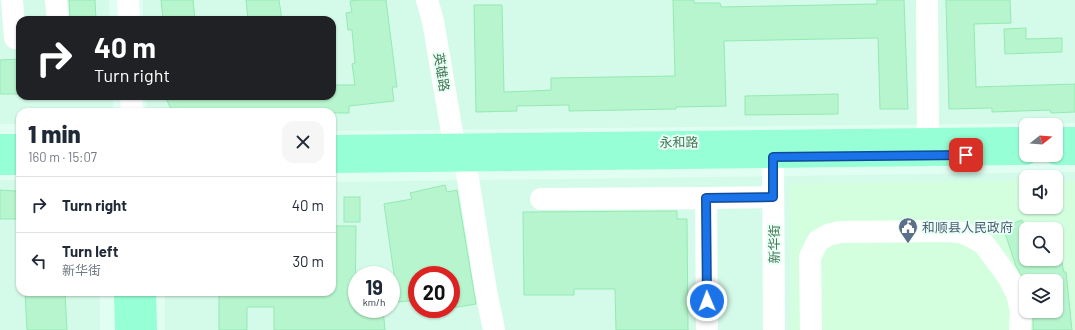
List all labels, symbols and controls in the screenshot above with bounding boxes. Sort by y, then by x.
text: 40 m [94,30,156,64]
icon: right [28,32,80,84]
street label: 英雄路 [431,51,453,93]
text: Turn right [94,64,170,86]
north arrow [1019,118,1063,162]
map controls [1019,118,1063,318]
text: 1 min [28,119,81,148]
button: close [282,121,324,163]
street label: 永和路 [659,134,699,150]
pin [949,138,983,172]
icon: arrive [955,144,977,166]
text: 160 m · 15:07 [28,149,97,165]
button: sound [1019,170,1063,214]
icon: right [28,194,50,216]
text: Turn right [62,196,127,214]
text: 40 m [292,196,324,214]
public building icon: 和顺县人民政府 [897,216,919,244]
place label: 和顺县人民政府 [922,219,1013,235]
button: search [1019,222,1063,266]
street label: 新华街 [766,224,782,264]
text: Turn left [62,242,118,260]
icon: left [28,250,50,272]
text: 30 m [292,252,324,270]
text: 新华街 [62,262,101,278]
speed limit sign: 20 [408,266,460,318]
button: layers [1019,274,1063,318]
text: 19 [365,275,383,299]
position arrow [686,280,728,322]
text: km/h [363,296,385,308]

